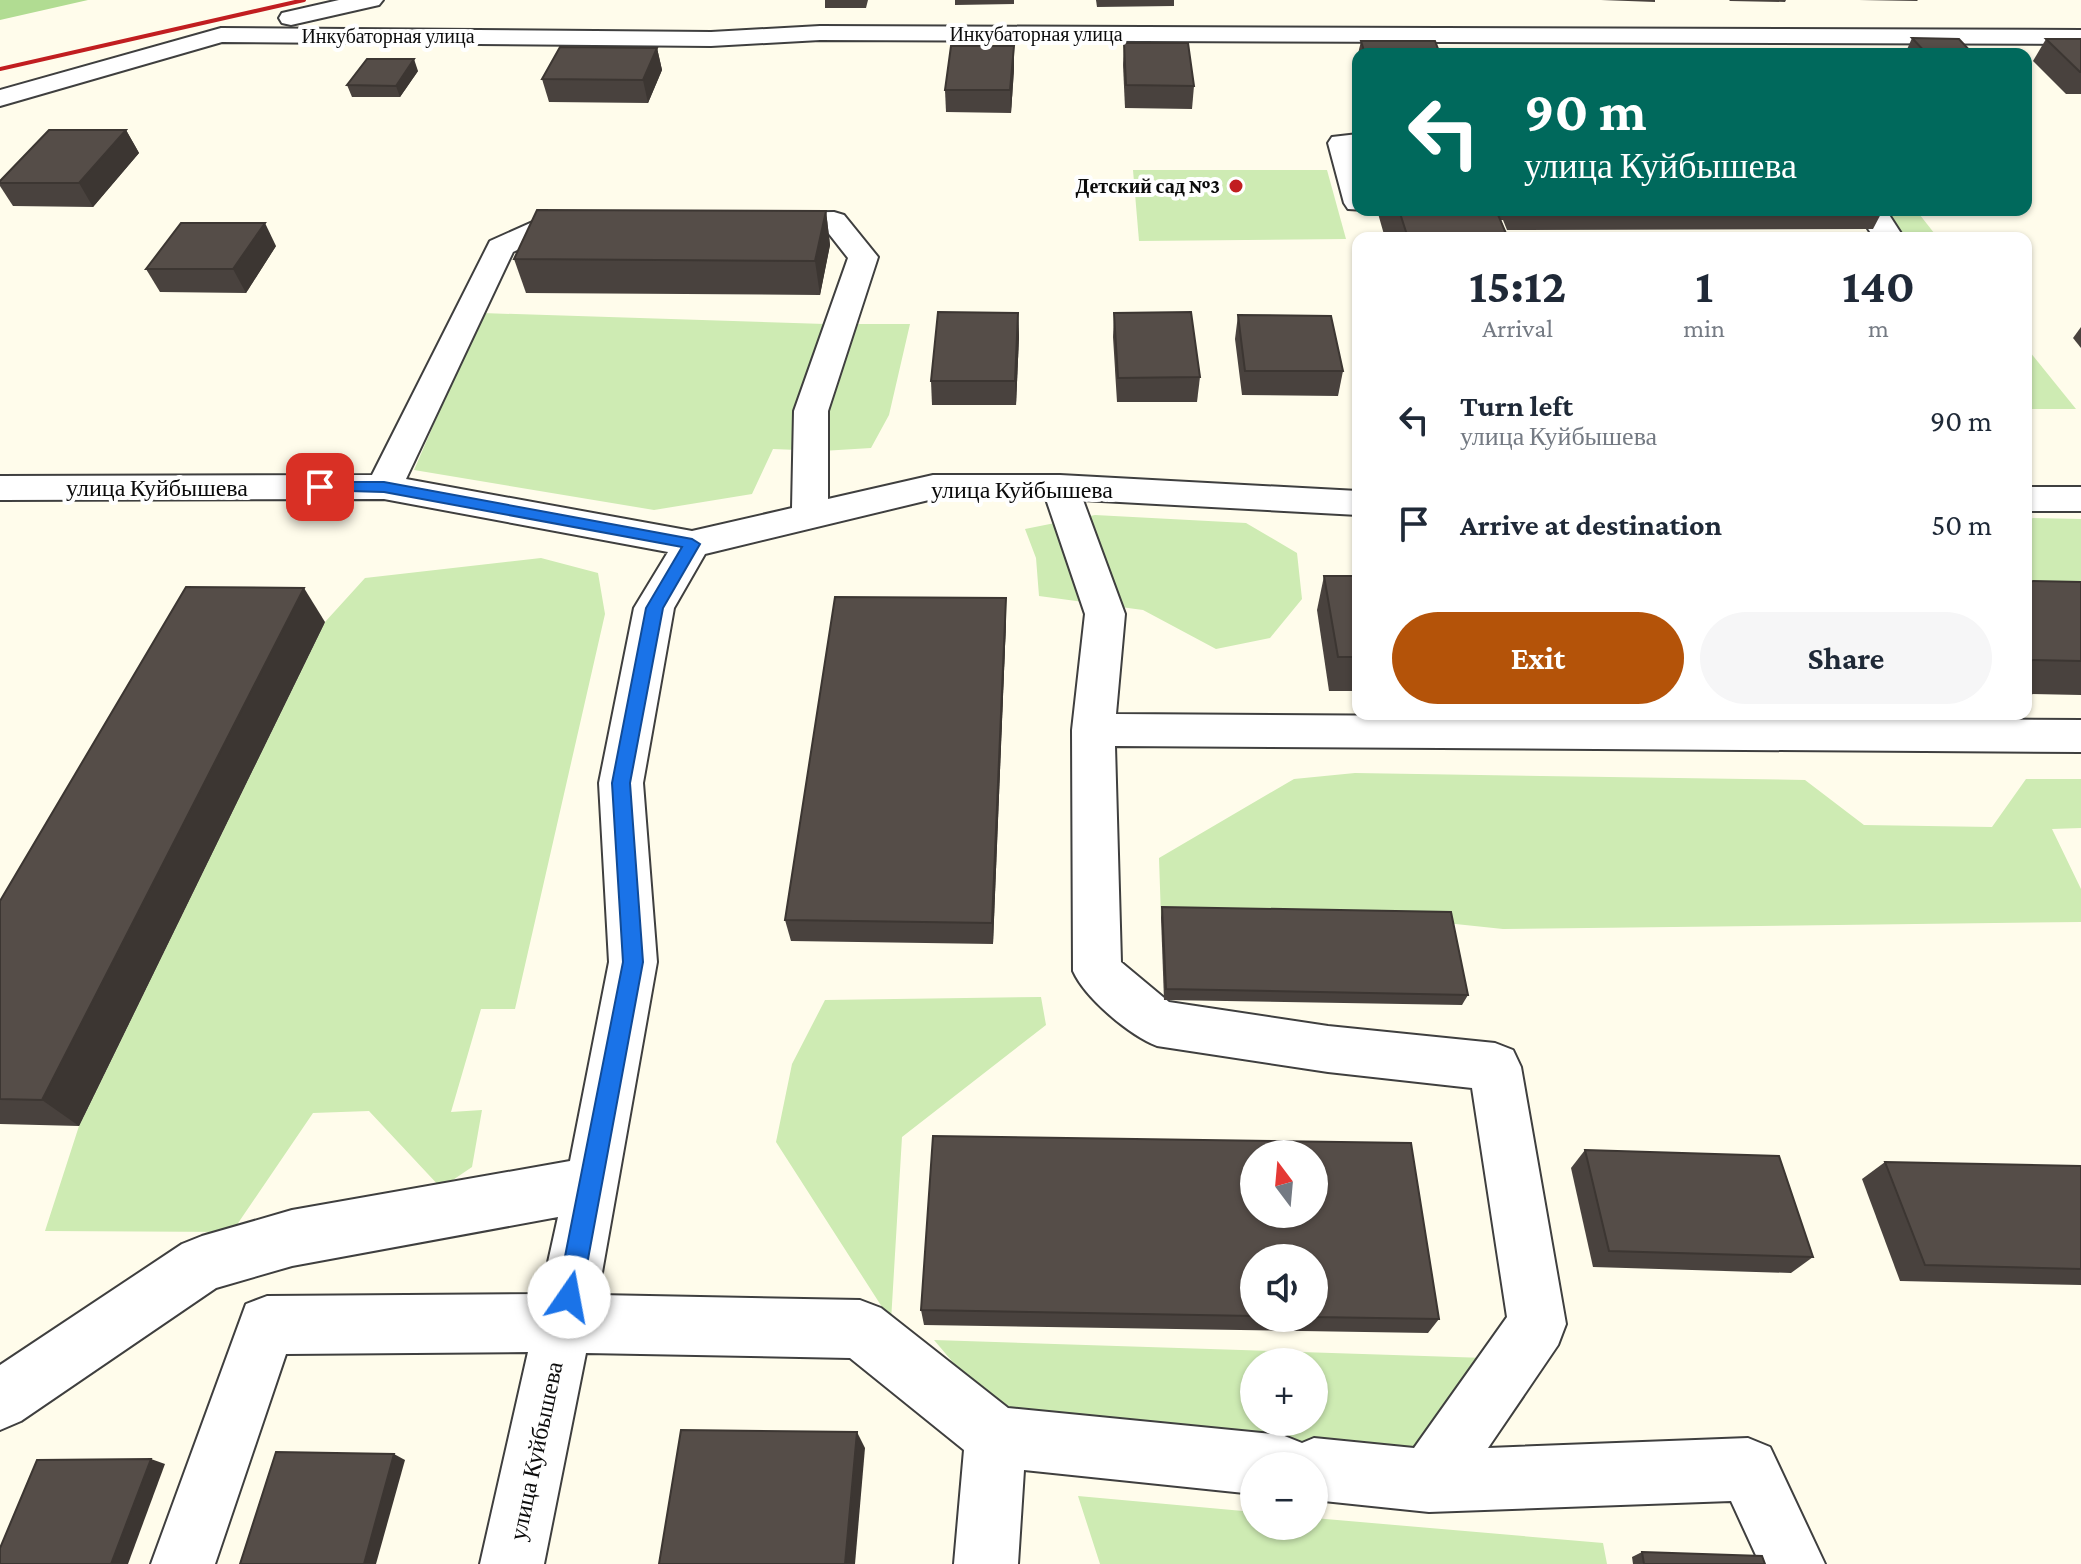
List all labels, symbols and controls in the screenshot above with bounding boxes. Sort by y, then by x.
street label: Инкубаторная улица [949,23,1123,46]
street label: Инкубаторная улица [301,25,475,48]
icon: left [1392,80,1496,184]
text: 90 m [1524,80,1647,142]
text: улица Куйбышева [1524,146,1797,186]
place label: Детский сад №3 [1075,175,1220,198]
marker: Детский сад №3 [1227,177,1245,195]
text: 15:12 [1469,259,1566,312]
text: 1 [1695,259,1713,312]
text: 140 [1842,259,1915,312]
text: Arrival [1482,314,1553,343]
text: min [1683,314,1725,343]
text: m [1868,314,1889,343]
text: Turn left [1460,389,1573,422]
icon: left [1392,398,1436,442]
text: 90 m [1930,404,1992,437]
text: улица Куйбышева [1460,422,1657,451]
pin [286,453,354,521]
icon: arrive [298,465,342,509]
street label: улица Куйбышева [66,474,248,501]
street label: улица Куйбышева [931,476,1113,503]
icon: arrive [1392,502,1436,546]
text: Arrive at destination [1460,508,1722,541]
text: 50 m [1931,508,1992,541]
button: Exit [1392,612,1684,704]
button: Share [1700,612,1992,704]
north arrow [1240,1140,1328,1228]
map controls [1240,1140,1328,1540]
button: sound [1240,1244,1328,1332]
position arrow [527,1255,611,1339]
button: + [1240,1348,1328,1436]
street label: улица Куйбышева [503,1359,568,1543]
button: − [1240,1452,1328,1540]

